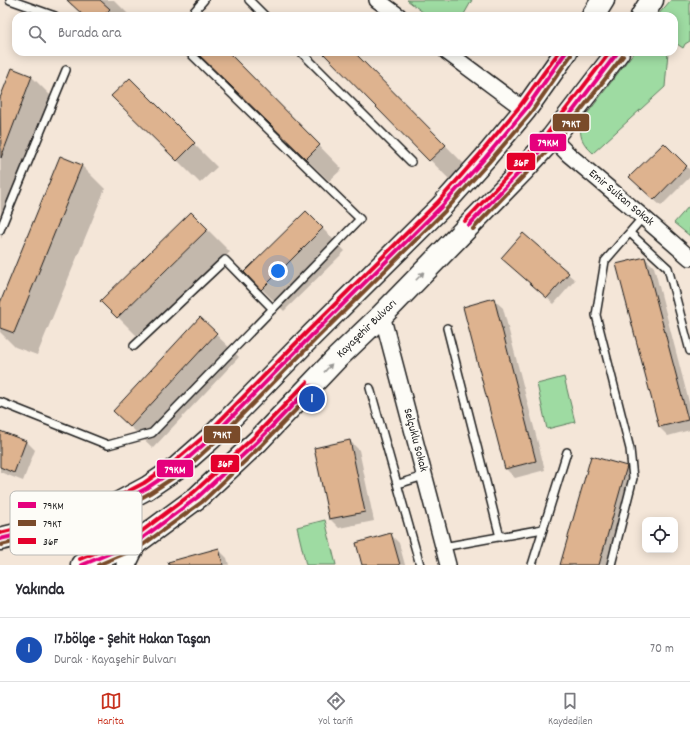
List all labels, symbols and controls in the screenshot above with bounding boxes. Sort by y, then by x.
search box [12,12,678,56]
icon: search [26,23,48,45]
text: Burada ara [58,23,121,45]
line badge: 79KT [552,113,590,132]
text: 79KT [562,117,581,133]
line badge: 79KM [529,133,567,152]
text: 79KM [538,136,559,152]
line badge: 36F [506,152,536,171]
text: 36F [513,156,530,172]
street label: Emir Sultan Sokak [585,166,657,231]
your location [268,261,288,281]
one-way arrow [415,271,425,281]
street label: Kayaşehir Bulvarı [333,296,401,362]
one-way arrow [323,363,333,373]
pin: 1 [299,384,325,414]
street label: Selçuklu Sokak [398,406,432,474]
line badge: 79KT [203,425,241,444]
text: 79KT [213,428,232,444]
line badge: 36F [210,454,240,473]
text: 36F [217,457,234,473]
line badge: 79KM [156,459,194,478]
text: 79KM [165,463,186,479]
legend [10,491,142,555]
text: 79KM [43,499,64,515]
text: 79KT [43,517,62,533]
map controls [642,517,678,553]
button: locate [642,517,678,553]
text: 36F [43,535,58,551]
text: Yakında [16,579,64,603]
text: 17.bölge - Şehit Hakan Taşan [54,629,211,651]
text: 1 [28,640,30,659]
text: 70 m [650,640,674,659]
text: Durak · Kayaşehir Bulvarı [54,651,176,670]
tab: Harita [98,690,124,730]
tab: Yol tarifi [319,690,353,730]
tab: Kaydedilen [548,690,592,730]

